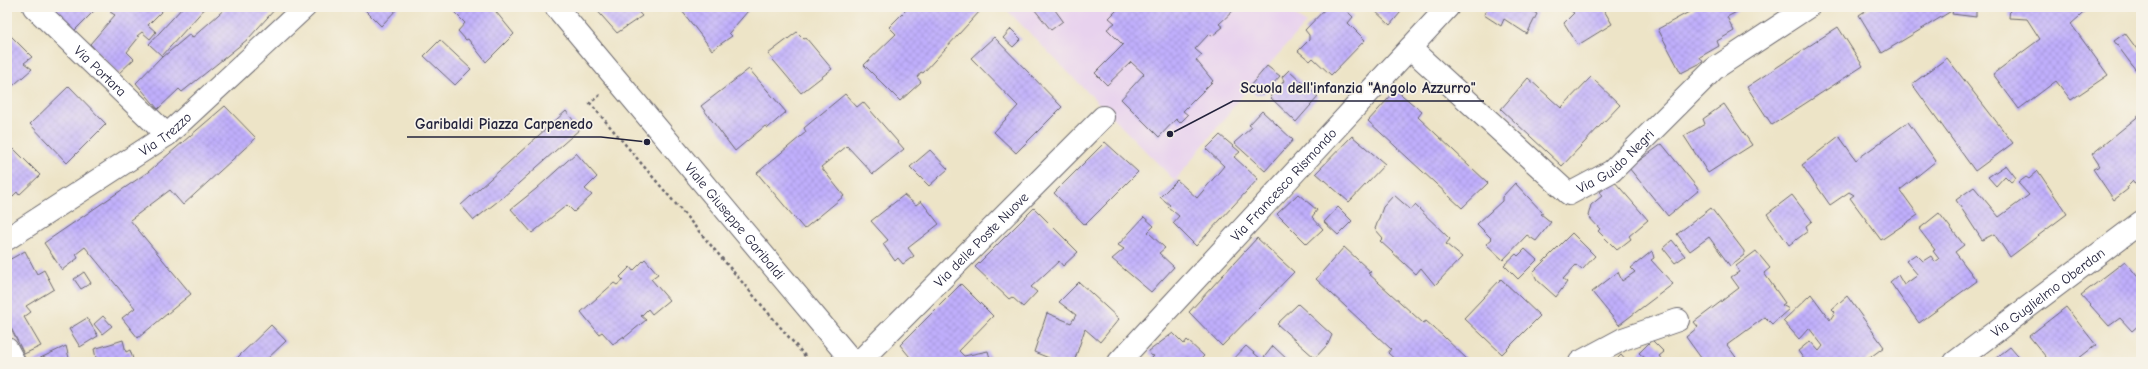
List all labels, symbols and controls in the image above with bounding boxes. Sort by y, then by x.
street label: Via Portara [70,42,130,100]
callout: Scuola dell'infanzia "Angolo Azzurro" [1233,74,1484,101]
text: Scuola dell'infanzia "Angolo Azzurro" [1240,79,1476,97]
street label: Via Trezzo [136,109,195,160]
callout: Garibaldi Piazza Carpenedo [407,110,601,137]
text: Garibaldi Piazza Carpenedo [415,115,593,133]
street label: Via Francesco Rismondo [1227,125,1341,245]
street label: Via Guido Negri [1574,126,1658,197]
street label: Viale Giuseppe Garibaldi [681,160,788,283]
street label: Via delle Poste Nuove [931,189,1032,291]
street label: Via Guglielmo Oberdan [1988,244,2108,341]

